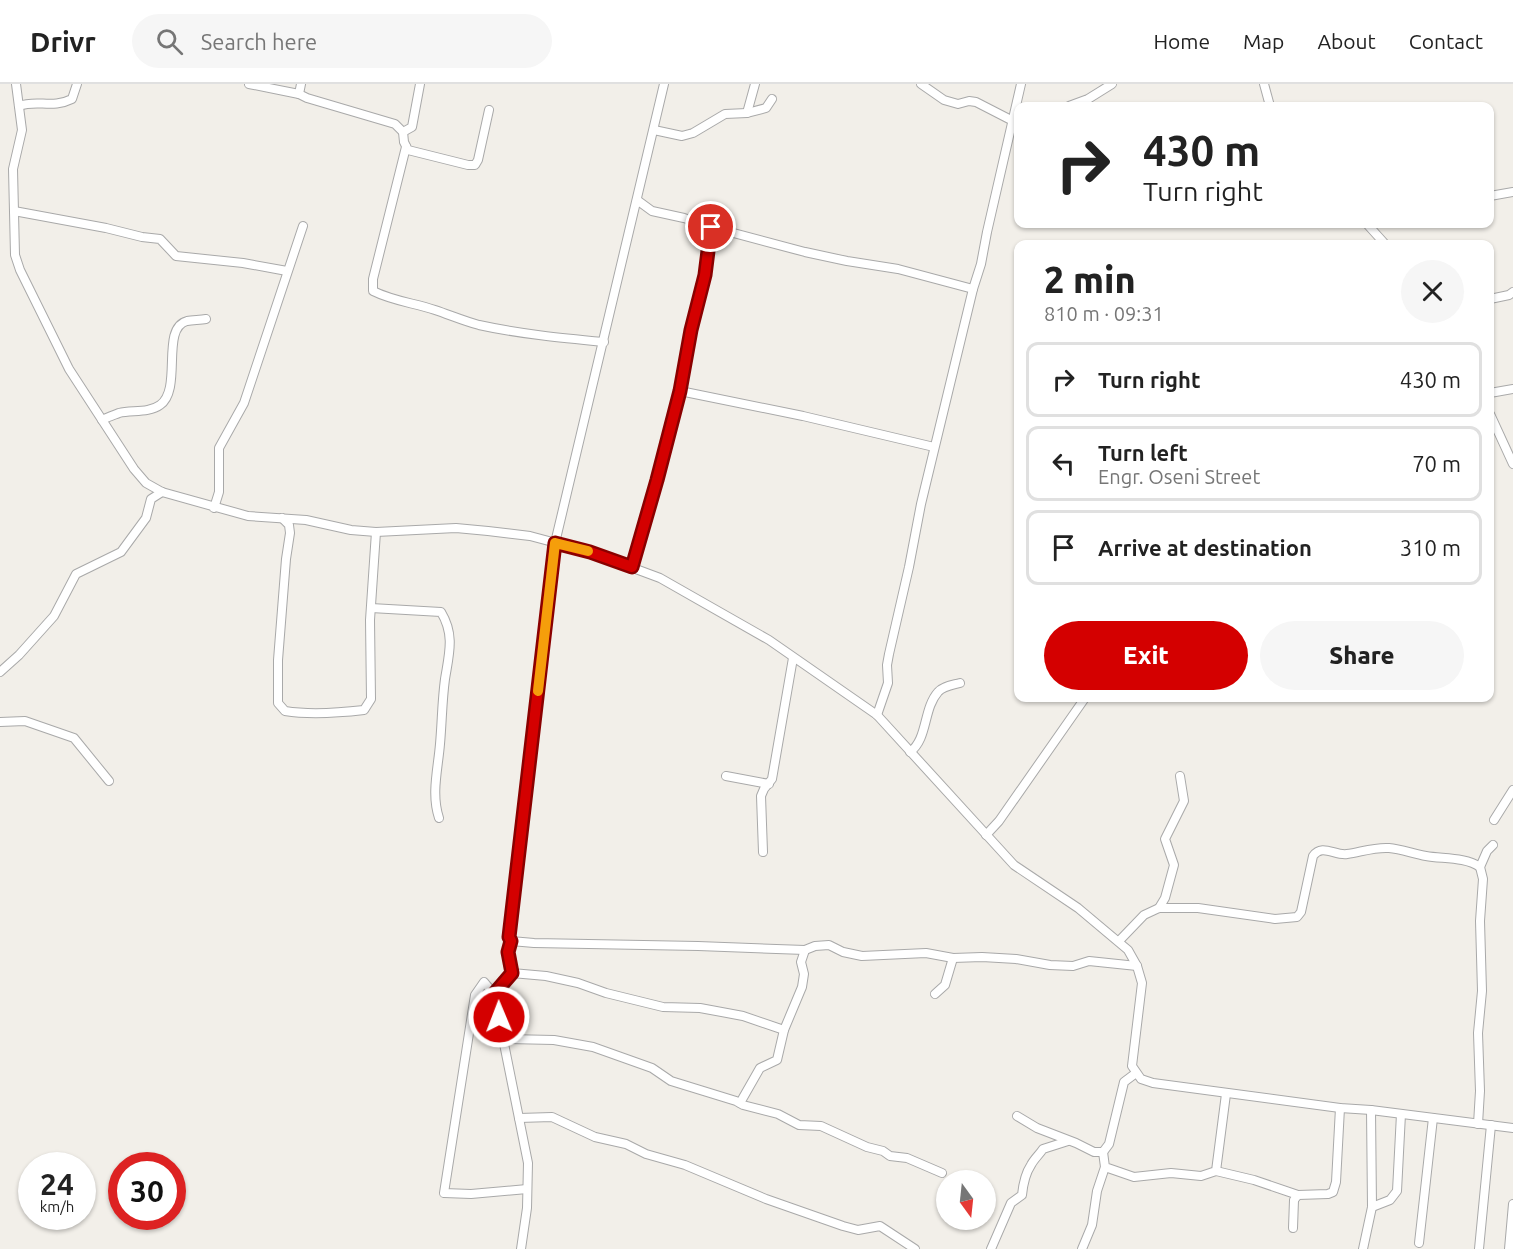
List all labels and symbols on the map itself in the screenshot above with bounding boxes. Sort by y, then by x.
pin [685,201,736,252]
position arrow [467,985,531,1049]
speed limit sign: 30 [108,1152,186,1230]
north arrow [936,1170,996,1230]

